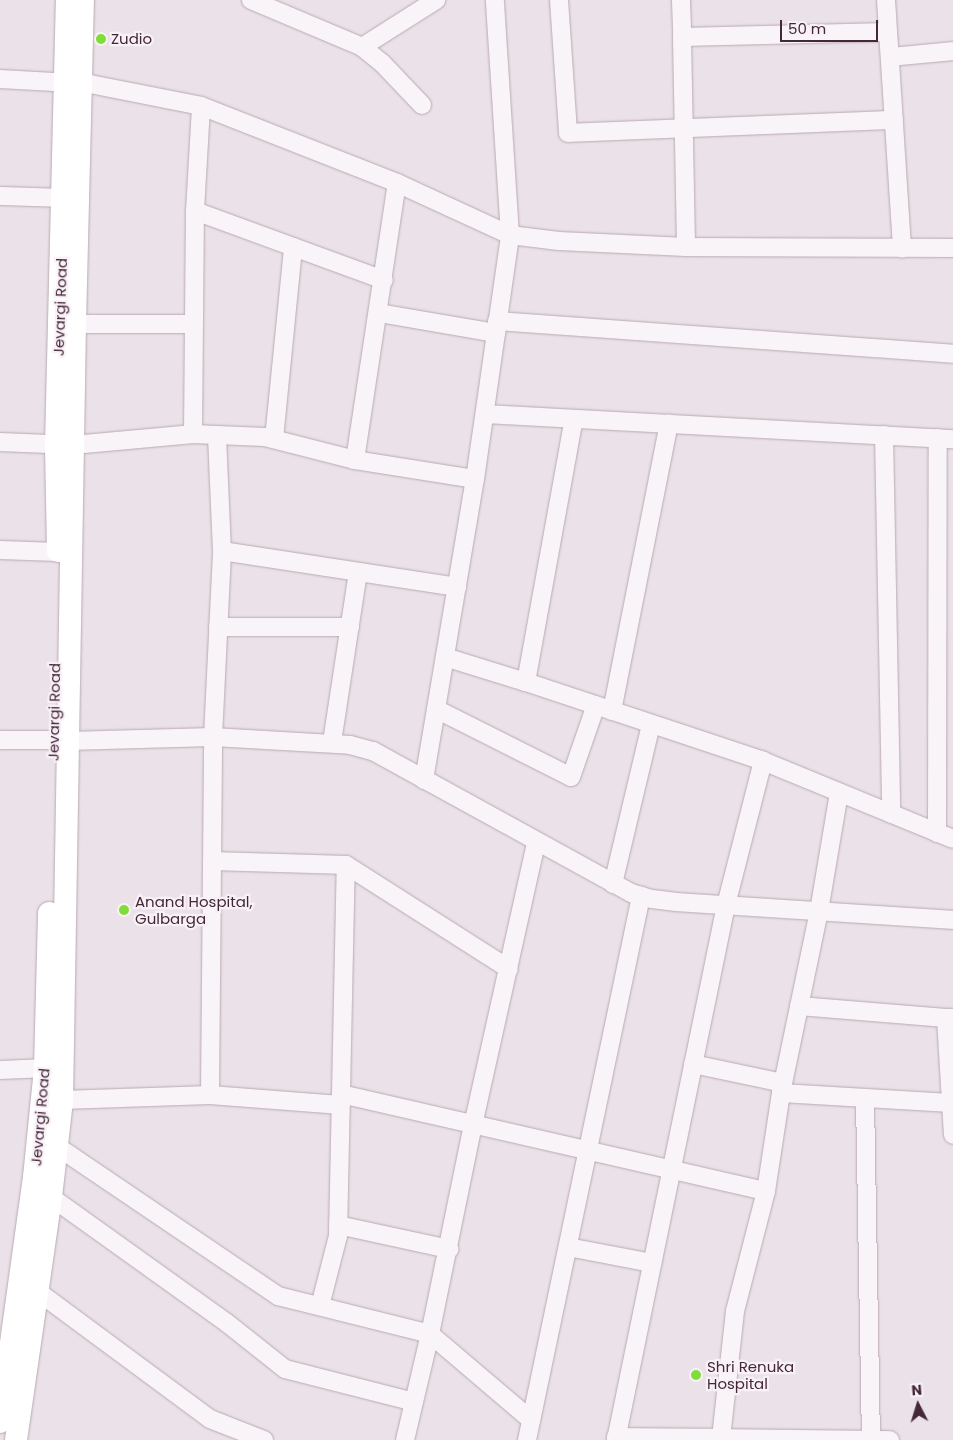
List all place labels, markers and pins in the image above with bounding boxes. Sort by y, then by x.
place label: Zudio [111,30,152,48]
marker: Zudio [95,33,107,45]
place label: Anand Hospital, Gulbarga [135,892,252,927]
marker: Anand Hospital, Gulbarga [117,903,131,917]
place label: Shri Renuka Hospital [707,1357,794,1392]
marker: Shri Renuka Hospital [689,1368,703,1382]

